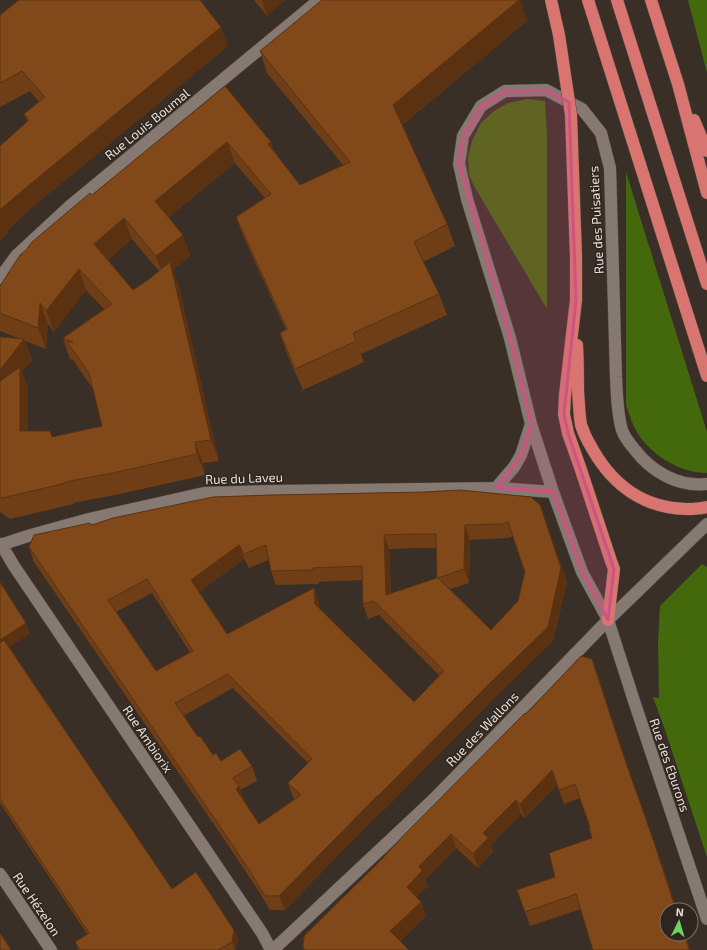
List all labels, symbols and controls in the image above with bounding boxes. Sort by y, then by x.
street label: Rue Louis Boumal [101,85,193,163]
street label: Rue des Puisatiers [585,166,607,274]
street label: Rue du Laveu [205,469,283,487]
street label: Rue des Wallons [442,688,522,770]
street label: Rue Ambiorix [120,702,176,776]
street label: Rue des Eburons [646,716,694,814]
street label: Rue Hézelon [10,869,64,939]
north arrow [659,902,699,942]
text: N [675,905,684,918]

